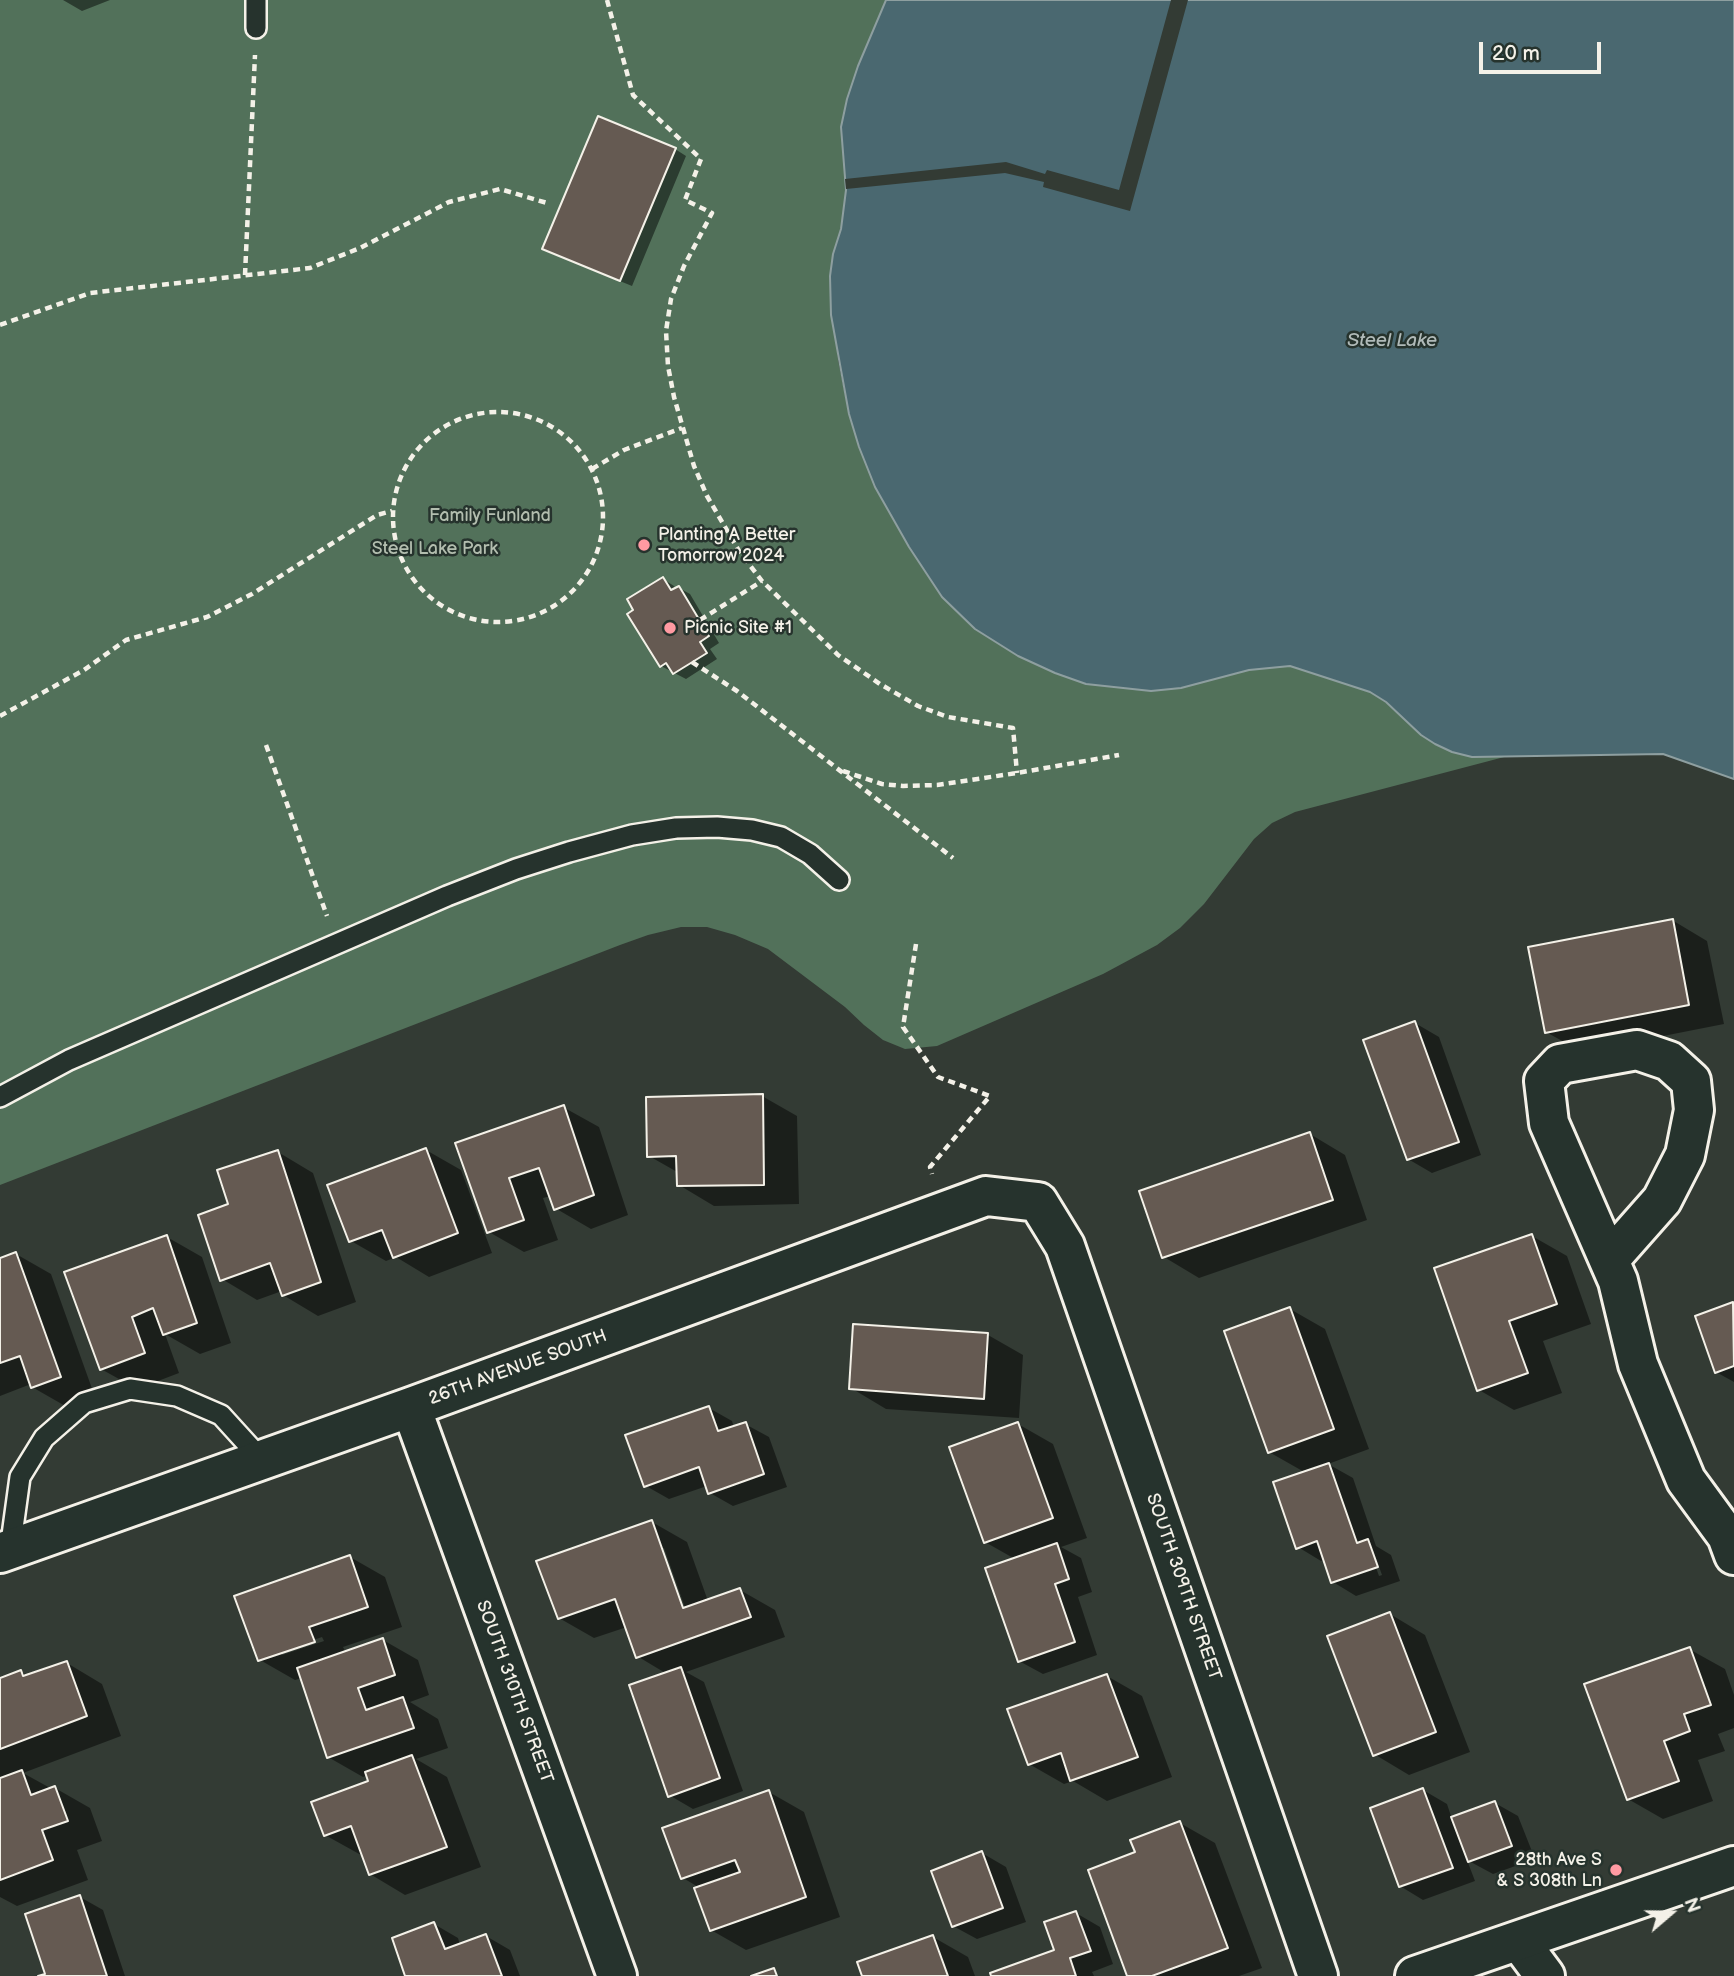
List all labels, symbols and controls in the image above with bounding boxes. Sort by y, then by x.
scale bar [1482,28,1604,72]
text: 20 m [1492,41,1540,66]
water label: Steel Lake [1347,330,1437,352]
park label: Family Funland [429,505,551,527]
place label: Planting A Better Tomorrow 2024 [658,524,795,566]
marker: Planting A Better Tomorrow 2024 [636,537,652,553]
park label: Steel Lake Park [372,538,498,560]
place label: Picnic Site #1 [684,617,792,639]
marker: Picnic Site #1 [662,620,678,636]
street label: 26TH AVENUE SOUTH [426,1326,610,1410]
street label: SOUTH 309TH STREET [1141,1491,1225,1683]
street label: SOUTH 310TH STREET [471,1598,557,1786]
place label: 28th Ave S & S 308th Ln [1496,1849,1602,1892]
marker: 28th Ave S & S 308th Ln [1608,1862,1624,1878]
north arrow [1636,1878,1706,1948]
text: N [1678,1895,1704,1916]

